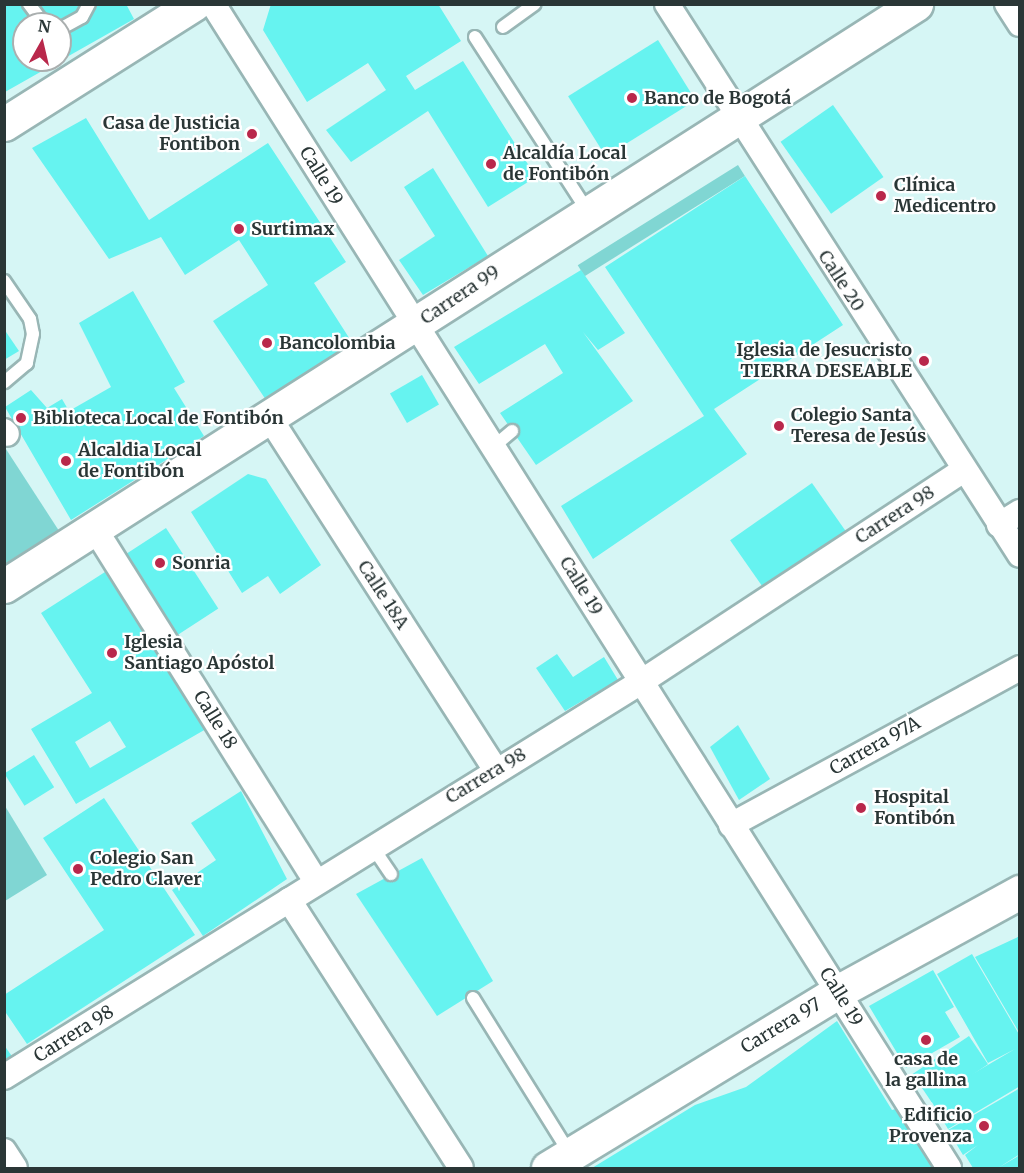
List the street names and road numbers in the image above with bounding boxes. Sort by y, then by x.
street label: Calle 19 [295,143,347,209]
street label: Calle 20 [813,246,869,316]
street label: Carrera 99 [417,261,503,329]
street label: Carrera 98 [851,481,939,549]
street label: Calle 19 [555,553,607,619]
street label: Calle 18A [353,557,413,633]
street label: Calle 18 [189,687,241,753]
street label: Carrera 97A [826,712,924,780]
street label: Carrera 98 [442,744,530,808]
street label: Calle 19 [815,964,867,1030]
street label: Carrera 97 [737,994,825,1058]
street label: Carrera 98 [30,1001,118,1067]

